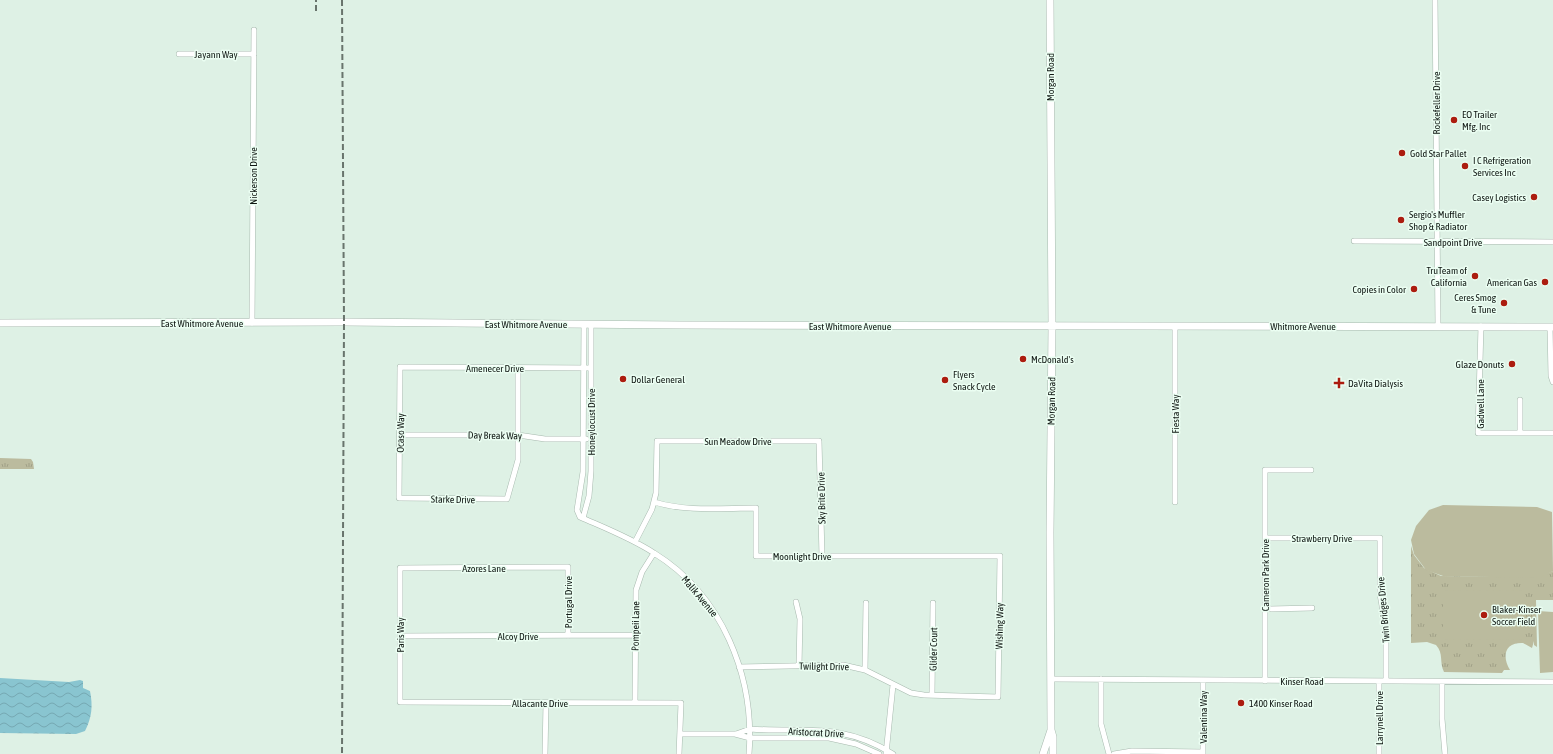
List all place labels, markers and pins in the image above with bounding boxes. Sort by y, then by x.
place label: EO Trailer Mfg. Inc [1462,109,1498,132]
marker: EO Trailer Mfg. Inc [1449,115,1459,125]
marker: Gold Star Pallet [1397,148,1407,158]
place label: Gold Star Pallet [1410,148,1467,159]
place label: I C Refrigeration Services Inc [1473,155,1531,178]
marker: I C Refrigeration Services Inc [1460,161,1470,171]
place label: Casey Logistics [1472,192,1526,203]
marker: Casey Logistics [1529,192,1539,202]
place label: Sergio's Muffler Shop & Radiator [1409,209,1468,232]
marker: Sergio's Muffler Shop & Radiator [1396,215,1406,225]
place label: TruTeam of California [1426,265,1467,288]
marker: TruTeam of California [1470,271,1480,281]
place label: American Gas [1487,277,1537,288]
marker: American Gas [1540,277,1550,287]
place label: Copies in Color [1352,284,1407,295]
marker: Copies in Color [1409,284,1419,294]
place label: Ceres Smog & Tune [1454,292,1497,315]
marker: Ceres Smog & Tune [1499,298,1509,308]
marker: McDonald's [1018,354,1028,364]
place label: McDonald's [1031,354,1074,365]
place label: Glaze Donuts [1456,359,1504,370]
marker: Glaze Donuts [1507,359,1517,369]
place label: Flyers Snack Cycle [953,369,996,392]
marker: Dollar General [618,374,628,384]
place label: Dollar General [631,374,685,385]
marker: Flyers Snack Cycle [940,375,950,385]
marker: DaVita Dialysis [1333,377,1345,389]
place label: DaVita Dialysis [1348,378,1403,389]
place label: Blaker-Kinser Soccer Field [1492,604,1542,627]
marker: Blaker-Kinser Soccer Field [1479,610,1489,620]
marker: 1400 Kinser Road [1236,698,1246,708]
place label: 1400 Kinser Road [1249,698,1313,709]

